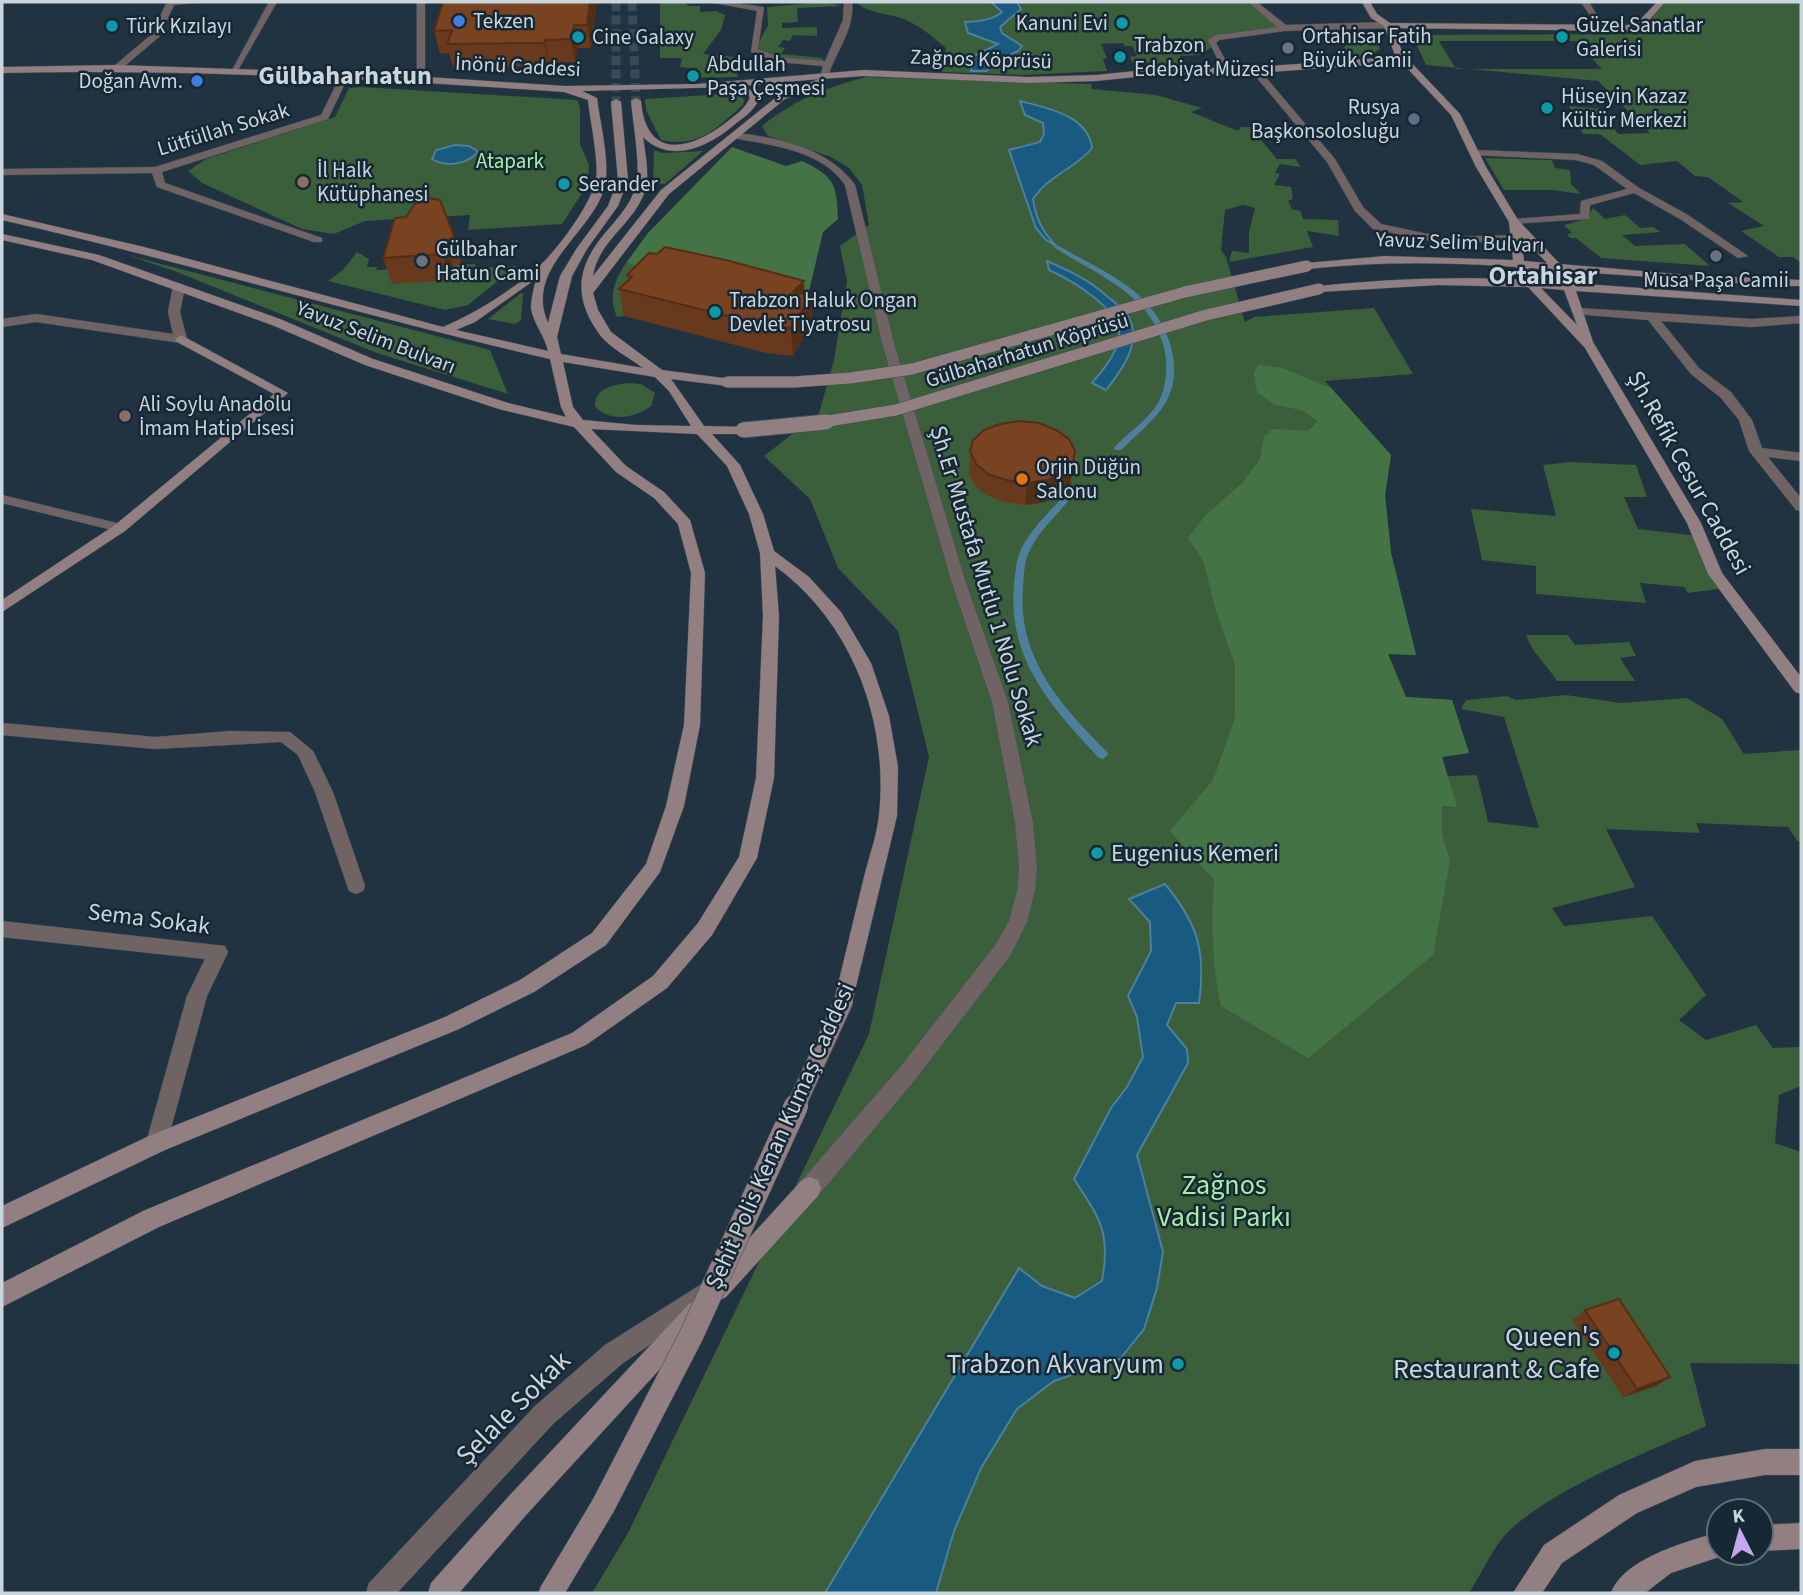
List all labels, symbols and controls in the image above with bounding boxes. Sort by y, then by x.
place label: Tekzen [473,6,534,36]
place label: Kanuni Evi [1016,8,1108,38]
place label: Güzel Sanatlar Galerisi [1576,10,1704,64]
place label: Türk Kızılayı [126,11,232,41]
marker: Tekzen [451,13,467,29]
marker: Kanuni Evi [1114,15,1130,31]
marker: Türk Kızılayı [104,18,120,34]
place label: Ortahisar Fatih Büyük Camii [1302,21,1432,75]
place label: Cine Galaxy [592,22,694,52]
marker: Cine Galaxy [570,29,586,45]
marker: Güzel Sanatlar Galerisi [1554,29,1570,45]
place label: Trabzon Edebiyat Müzesi [1134,30,1274,84]
marker: Ortahisar Fatih Büyük Camii [1280,40,1296,56]
street label: Zağnos Köprüsü [910,42,1052,76]
street label: İnönü Caddesi [454,48,582,84]
place label: Abdullah Paşa Çeşmesi [707,49,825,103]
marker: Trabzon Edebiyat Müzesi [1112,49,1128,65]
district label: Gülbaharhatun [258,57,432,94]
place label: Doğan Avm. [78,66,183,96]
marker: Abdullah Paşa Çeşmesi [685,68,701,84]
marker: Doğan Avm. [189,73,205,89]
place label: Hüseyin Kazaz Kültür Merkezi [1561,81,1687,135]
place label: Rusya Başkonsolosluğu [1251,92,1400,146]
street label: Lütfüllah Sokak [153,95,293,163]
marker: Hüseyin Kazaz Kültür Merkezi [1539,100,1555,116]
marker: Rusya Başkonsolosluğu [1406,111,1422,127]
park label: Atapark [476,146,545,176]
place label: İl Halk Kütüphanesi [317,155,428,209]
place label: Serander [578,169,659,199]
marker: İl Halk Kütüphanesi [295,174,311,190]
marker: Serander [556,176,572,192]
street label: Yavuz Selim Bulvarı [1374,224,1545,260]
place label: Gülbahar Hatun Cami [436,234,539,288]
marker: Musa Paşa Camii [1708,248,1724,264]
marker: Gülbahar Hatun Cami [414,253,430,269]
district label: Ortahisar [1489,257,1598,294]
place label: Musa Paşa Camii [1643,265,1789,295]
place label: Trabzon Haluk Ongan Devlet Tiyatrosu [729,285,917,339]
street label: Yavuz Selim Bulvarı [291,292,460,381]
marker: Trabzon Haluk Ongan Devlet Tiyatrosu [707,304,723,320]
street label: Gülbaharhatun Köprüsü [922,305,1132,395]
street label: Şh.Refik Cesur Caddesi [1618,364,1760,582]
place label: Ali Soylu Anadolu İmam Hatip Lisesi [139,389,295,443]
marker: Ali Soylu Anadolu İmam Hatip Lisesi [117,408,133,424]
street label: Şh.Er Mustafa Mutlu 1 Nolu Sokak [920,421,1052,751]
place label: Orjin Düğün Salonu [1036,452,1141,506]
marker: Orjin Düğün Salonu [1014,471,1030,487]
place label: Eugenius Kemeri [1111,836,1279,871]
marker: Eugenius Kemeri [1089,845,1105,861]
street label: Sema Sokak [86,894,212,944]
street label: Şehit Polis Kenan Kumaş Caddesi [696,977,864,1295]
park label: Zağnos Vadisi Parkı [1157,1165,1291,1237]
place label: Queen's Restaurant & Cafe [1393,1317,1600,1389]
street label: Şelale Sokak [446,1341,580,1475]
place label: Trabzon Akvaryum [946,1344,1164,1384]
marker: Queen's Restaurant & Cafe [1606,1345,1622,1361]
marker: Trabzon Akvaryum [1170,1356,1186,1372]
north arrow [1705,1497,1775,1567]
text: K [1731,1503,1746,1531]

